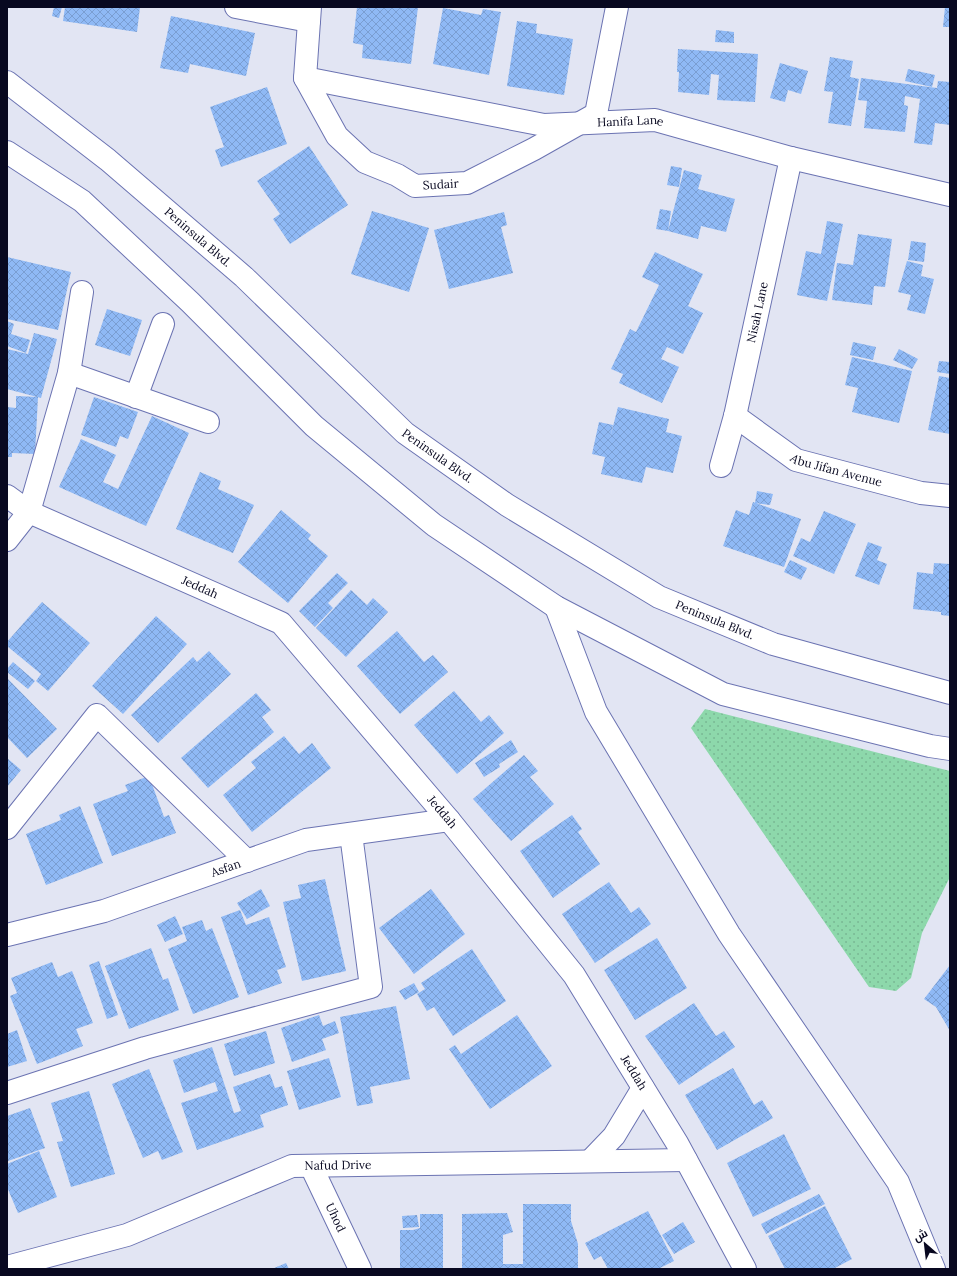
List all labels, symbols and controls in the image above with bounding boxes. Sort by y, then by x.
street label: Hanifa Lane [597,112,666,130]
street label: Sudair [422,175,460,193]
street label: Peninsula Blvd. [161,204,235,270]
street label: Nisah Lane [743,280,771,344]
street label: Peninsula Blvd. [399,425,476,486]
street label: Abu Jifan Avenue [787,450,884,490]
street label: Jeddah [179,572,221,601]
street label: Peninsula Blvd. [673,597,757,642]
street label: Jeddah [424,791,461,831]
street label: Asfan [208,856,243,880]
street label: Jeddah [617,1051,651,1093]
street label: Nafud Drive [304,1157,372,1173]
street label: Uhod [323,1200,349,1234]
north arrow [905,1224,945,1264]
text: ش [911,1226,930,1245]

